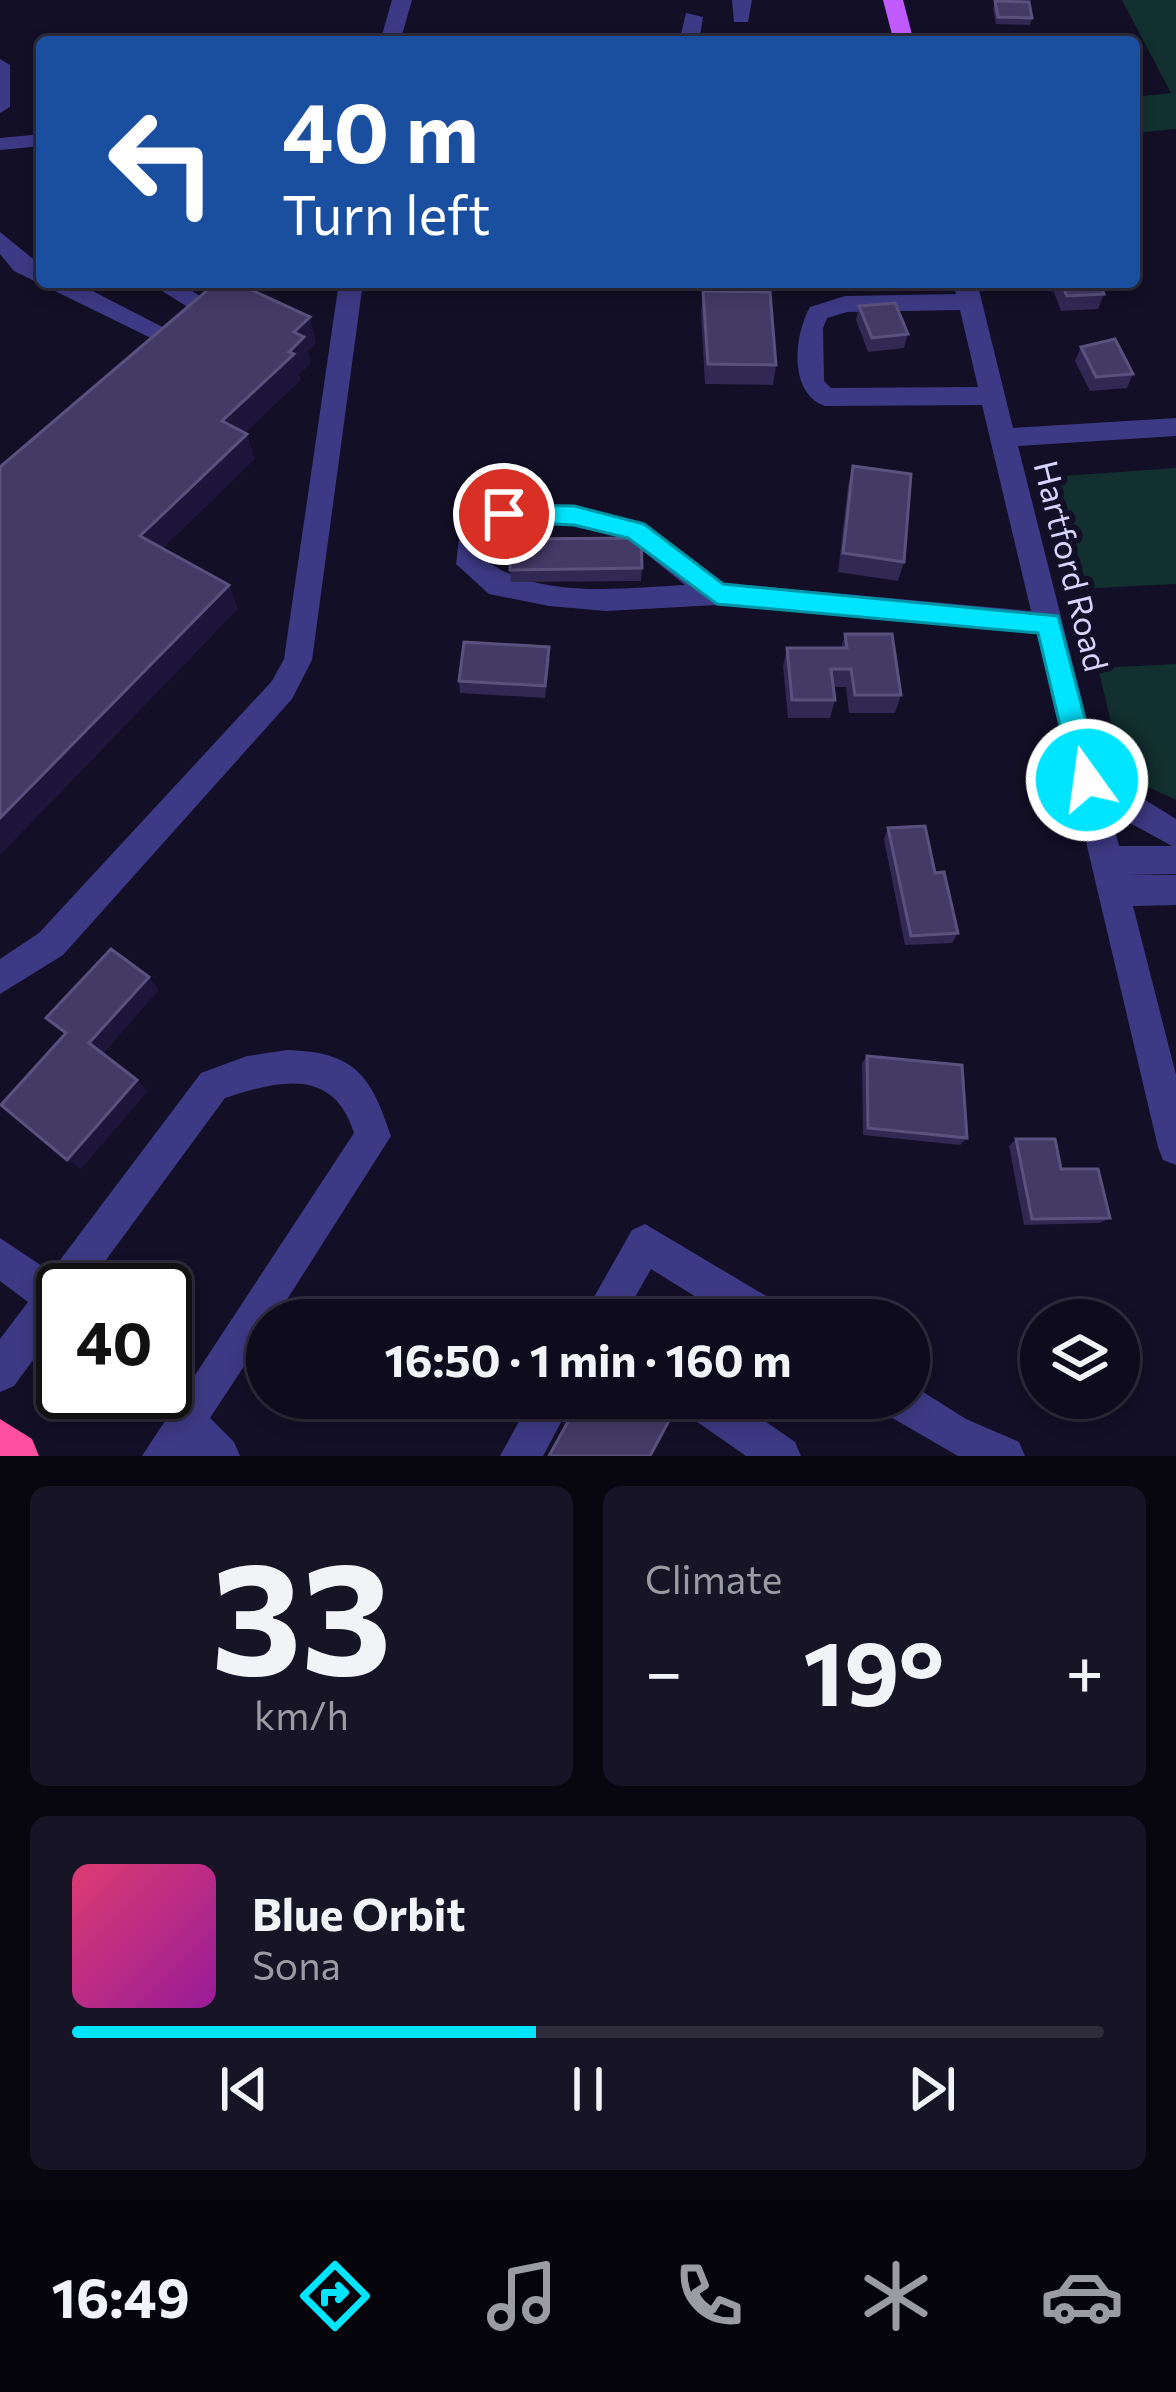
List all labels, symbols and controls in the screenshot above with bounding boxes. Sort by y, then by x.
text: 40 m [282,78,479,180]
icon: left [84,84,240,240]
text: Turn left [282,180,490,246]
street label: Hartford Road [1026,456,1118,675]
pin [453,463,555,565]
icon: arrive [471,481,537,547]
position arrow [1024,717,1150,843]
speed limit sign: 40 [36,1263,192,1419]
map controls [1020,1299,1140,1419]
button: layers [1020,1299,1140,1419]
text: 16:50 · 1 min · 160 m [384,1331,792,1386]
text: 33 [211,1516,392,1707]
text: Climate [645,1554,782,1602]
text: 19° [803,1614,944,1725]
text: − [645,1629,683,1710]
text: + [1065,1629,1104,1710]
text: km/h [254,1690,349,1738]
text: Blue Orbit [252,1885,465,1940]
text: Sona [252,1940,341,1988]
icon: previous [211,2056,277,2122]
icon: pause [555,2056,621,2122]
icon: next [899,2056,965,2122]
icon: directions [293,2254,377,2338]
icon: music [480,2254,564,2338]
icon: phone [667,2254,751,2338]
icon: climate [854,2254,938,2338]
icon: car [1040,2254,1124,2338]
text: 16:49 [51,2263,190,2329]

